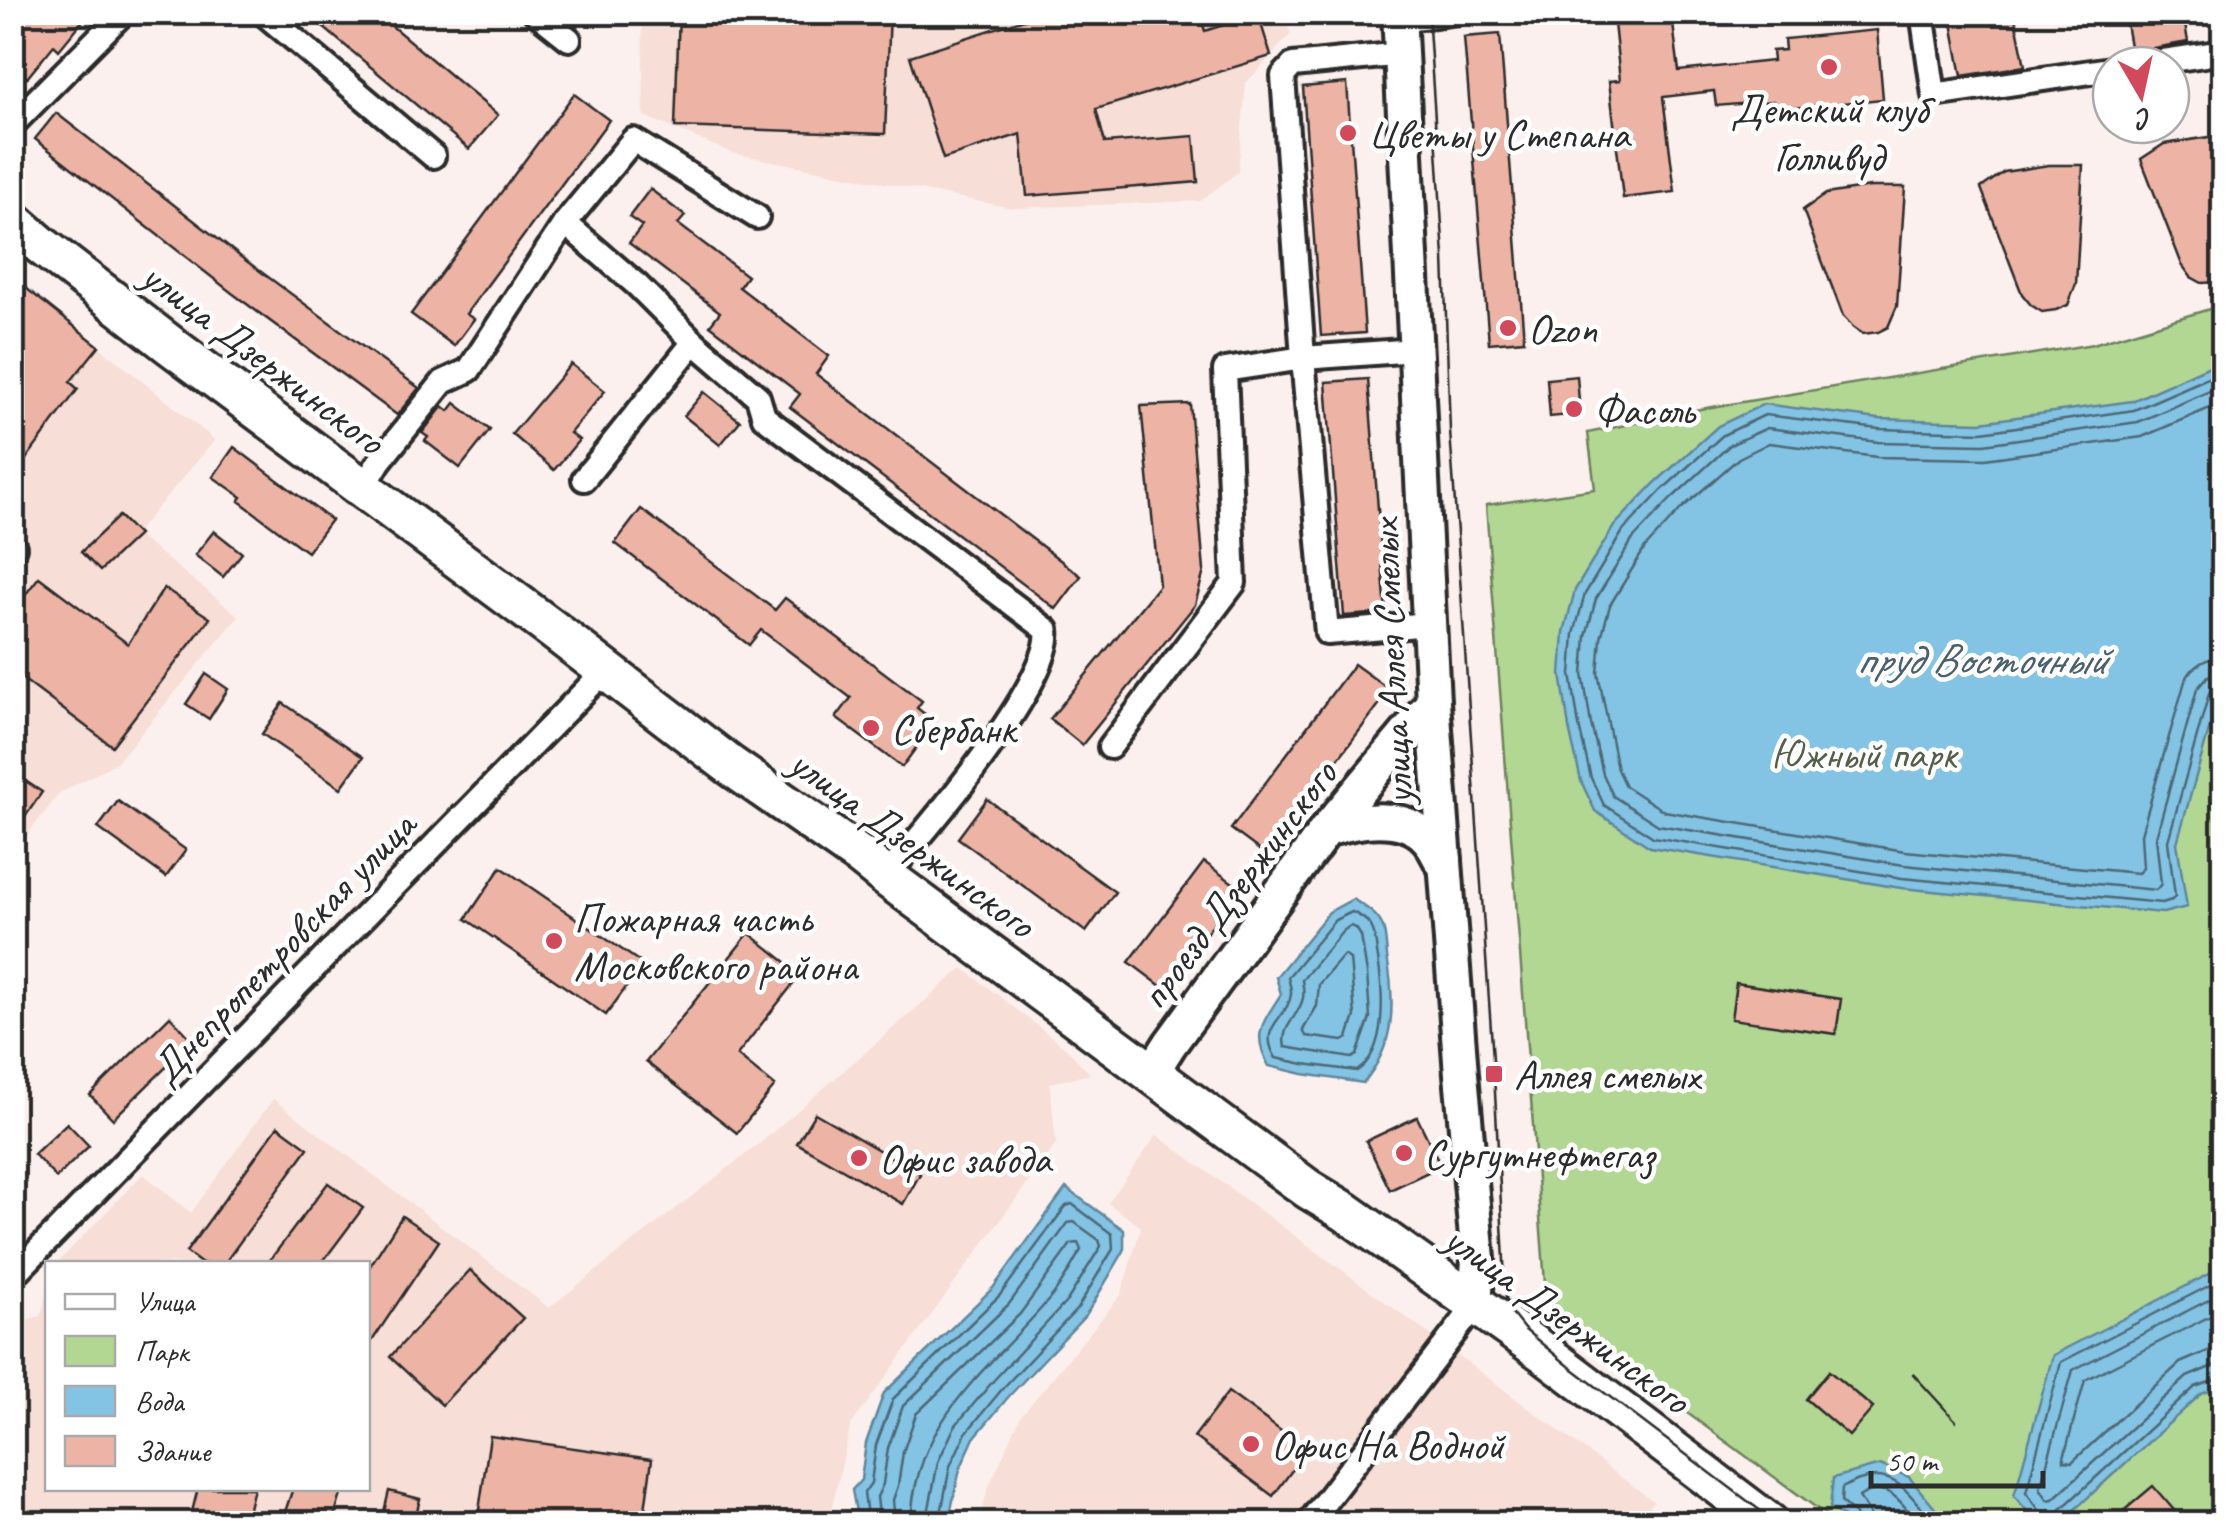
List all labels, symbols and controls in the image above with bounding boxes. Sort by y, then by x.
north arrow [2091,45,2191,145]
marker: Детский клуб Голливуд [1818,56,1840,78]
place label: Детский клуб Голливуд [1731,83,1936,184]
text: С [2132,101,2154,138]
place label: Цветы у Степана [1368,108,1632,161]
marker: Цветы у Степана [1337,122,1359,144]
street label: улица Дзержинского [129,248,397,468]
place label: Ozon [1528,303,1598,356]
marker: Ozon [1497,317,1519,339]
place label: Фасоль [1594,384,1697,437]
marker: Фасоль [1563,398,1585,420]
street label: улица Аллея Смелых [1357,514,1426,809]
water label: пруд Восточный [1856,631,2114,688]
place label: Сбербанк [891,703,1019,756]
marker: Сбербанк [860,717,882,739]
park label: Южный парк [1771,728,1959,781]
street label: улица Дзержинского [776,735,1047,951]
street label: проезд Дзержинского [1127,748,1350,1020]
street label: Днепропетровская улица [139,798,430,1096]
place label: Пожарная часть Московского района [574,892,860,993]
marker: Пожарная часть Московского района [543,930,565,952]
place label: Аллея смелых [1514,1049,1703,1102]
marker: Аллея смелых [1483,1063,1505,1085]
place label: Сургутнефтегаз [1424,1128,1657,1181]
place label: Офис завода [879,1133,1054,1186]
marker: Сургутнефтегаз [1393,1142,1415,1164]
marker: Офис завода [848,1147,870,1169]
street label: улица Дзержинского [1431,1211,1702,1427]
legend [45,1261,370,1491]
text: Улица [135,1282,196,1320]
text: Парк [135,1332,191,1370]
text: Вода [135,1382,186,1420]
place label: Офис На Водной [1271,1419,1506,1472]
scale bar [1871,1426,2044,1488]
text: Здание [135,1432,212,1470]
marker: Офис На Водной [1240,1433,1262,1455]
text: 50 m [1886,1442,1939,1480]

